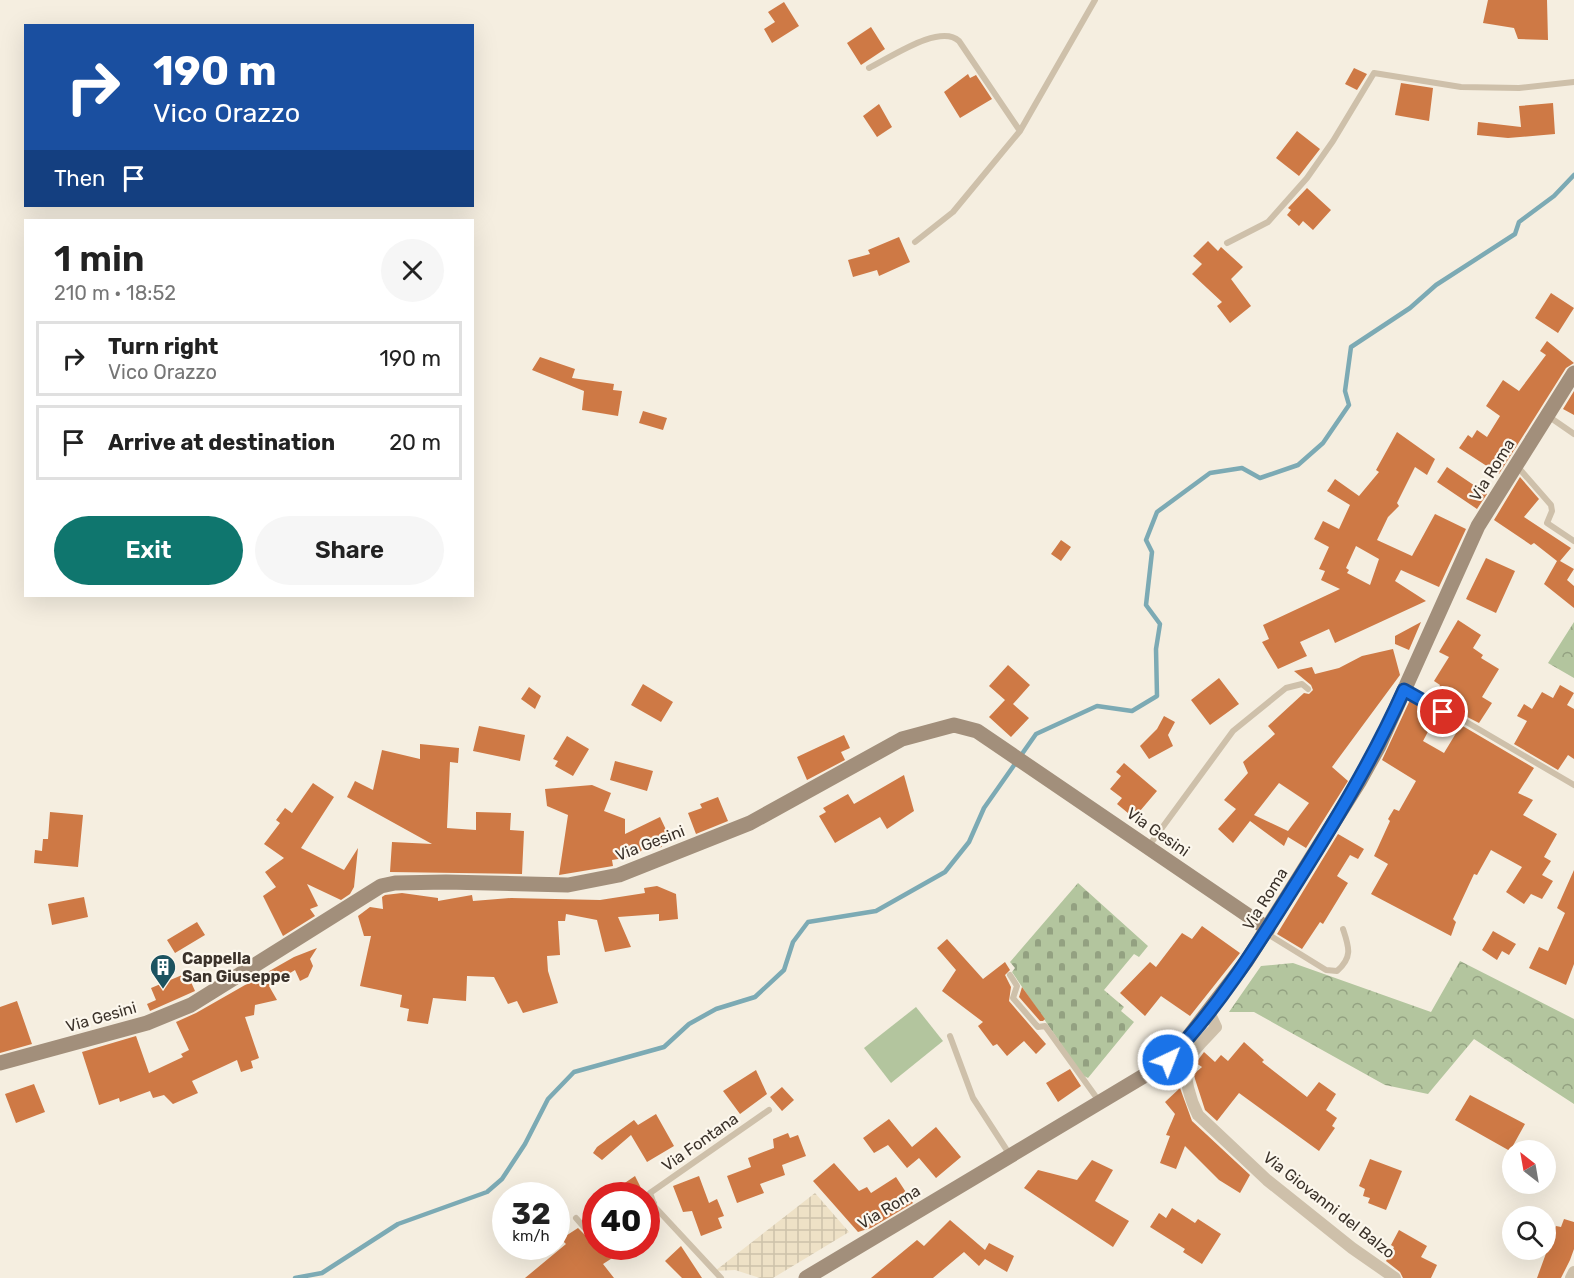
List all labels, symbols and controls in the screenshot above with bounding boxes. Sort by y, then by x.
text: 190 m [153,46,277,96]
icon: right [54,48,132,126]
text: Vico Orazzo [153,97,300,129]
icon: arrive [117,162,150,195]
text: Then [54,165,105,192]
text: 1 min [54,237,145,280]
button: close [381,239,444,302]
text: 210 m · 18:52 [54,281,176,305]
text: Turn right [108,333,218,360]
icon: right [57,342,90,375]
text: 190 m [380,345,441,372]
text: Vico Orazzo [108,360,217,384]
icon: arrive [57,426,90,459]
text: Arrive at destination [108,429,335,456]
text: 20 m [389,429,441,456]
street label: Via Roma [1465,435,1519,505]
button: Exit [54,516,243,585]
button: Share [255,516,444,585]
pin [1417,686,1468,737]
icon: arrive [1426,695,1459,728]
street label: Via Gesini [1123,803,1193,861]
street label: Via Gesini [613,821,687,865]
street label: Via Roma [1238,864,1292,934]
place label: Cappella San Giuseppe [182,949,290,986]
building icon: Cappella San Giuseppe [148,952,178,990]
street label: Via Gesini [64,998,138,1036]
position arrow [1136,1028,1200,1092]
street label: Via Fontana [658,1109,742,1175]
north arrow [1502,1140,1556,1194]
map controls [1502,1140,1556,1260]
street label: Via Giovanni del Balzo [1259,1148,1399,1262]
street label: Via Roma [854,1181,924,1233]
speed limit sign: 40 [582,1182,660,1260]
text: 32 [511,1196,551,1232]
button: search [1502,1206,1556,1260]
text: km/h [512,1227,550,1245]

